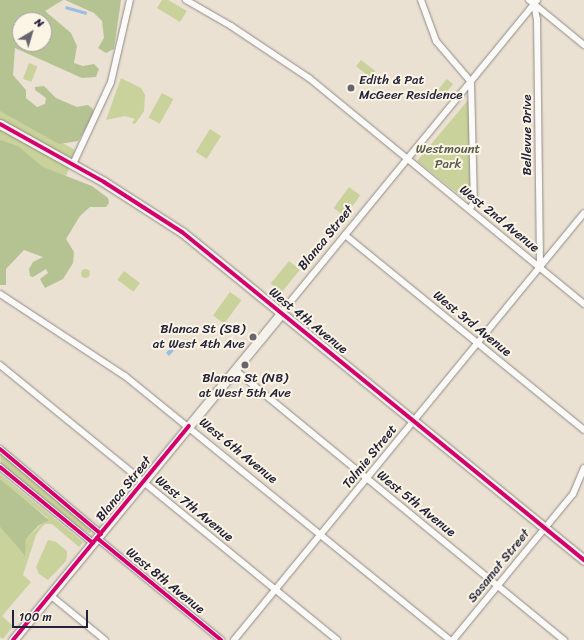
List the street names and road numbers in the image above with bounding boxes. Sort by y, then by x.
street label: Bellevue Drive [519,94,535,176]
street label: West 2nd Avenue [456,182,542,256]
street label: Blanca Street [295,202,357,274]
street label: West 4th Avenue [265,284,351,358]
street label: West 3rd Avenue [430,288,514,360]
street label: West 6th Avenue [196,415,280,487]
street label: Tolmie Street [340,422,400,492]
street label: Blanca Street [93,453,155,525]
street label: West 5th Avenue [373,467,459,541]
street label: West 7th Avenue [152,473,236,545]
street label: Sasamat Street [465,526,533,606]
street label: West 8th Avenue [122,544,208,618]

